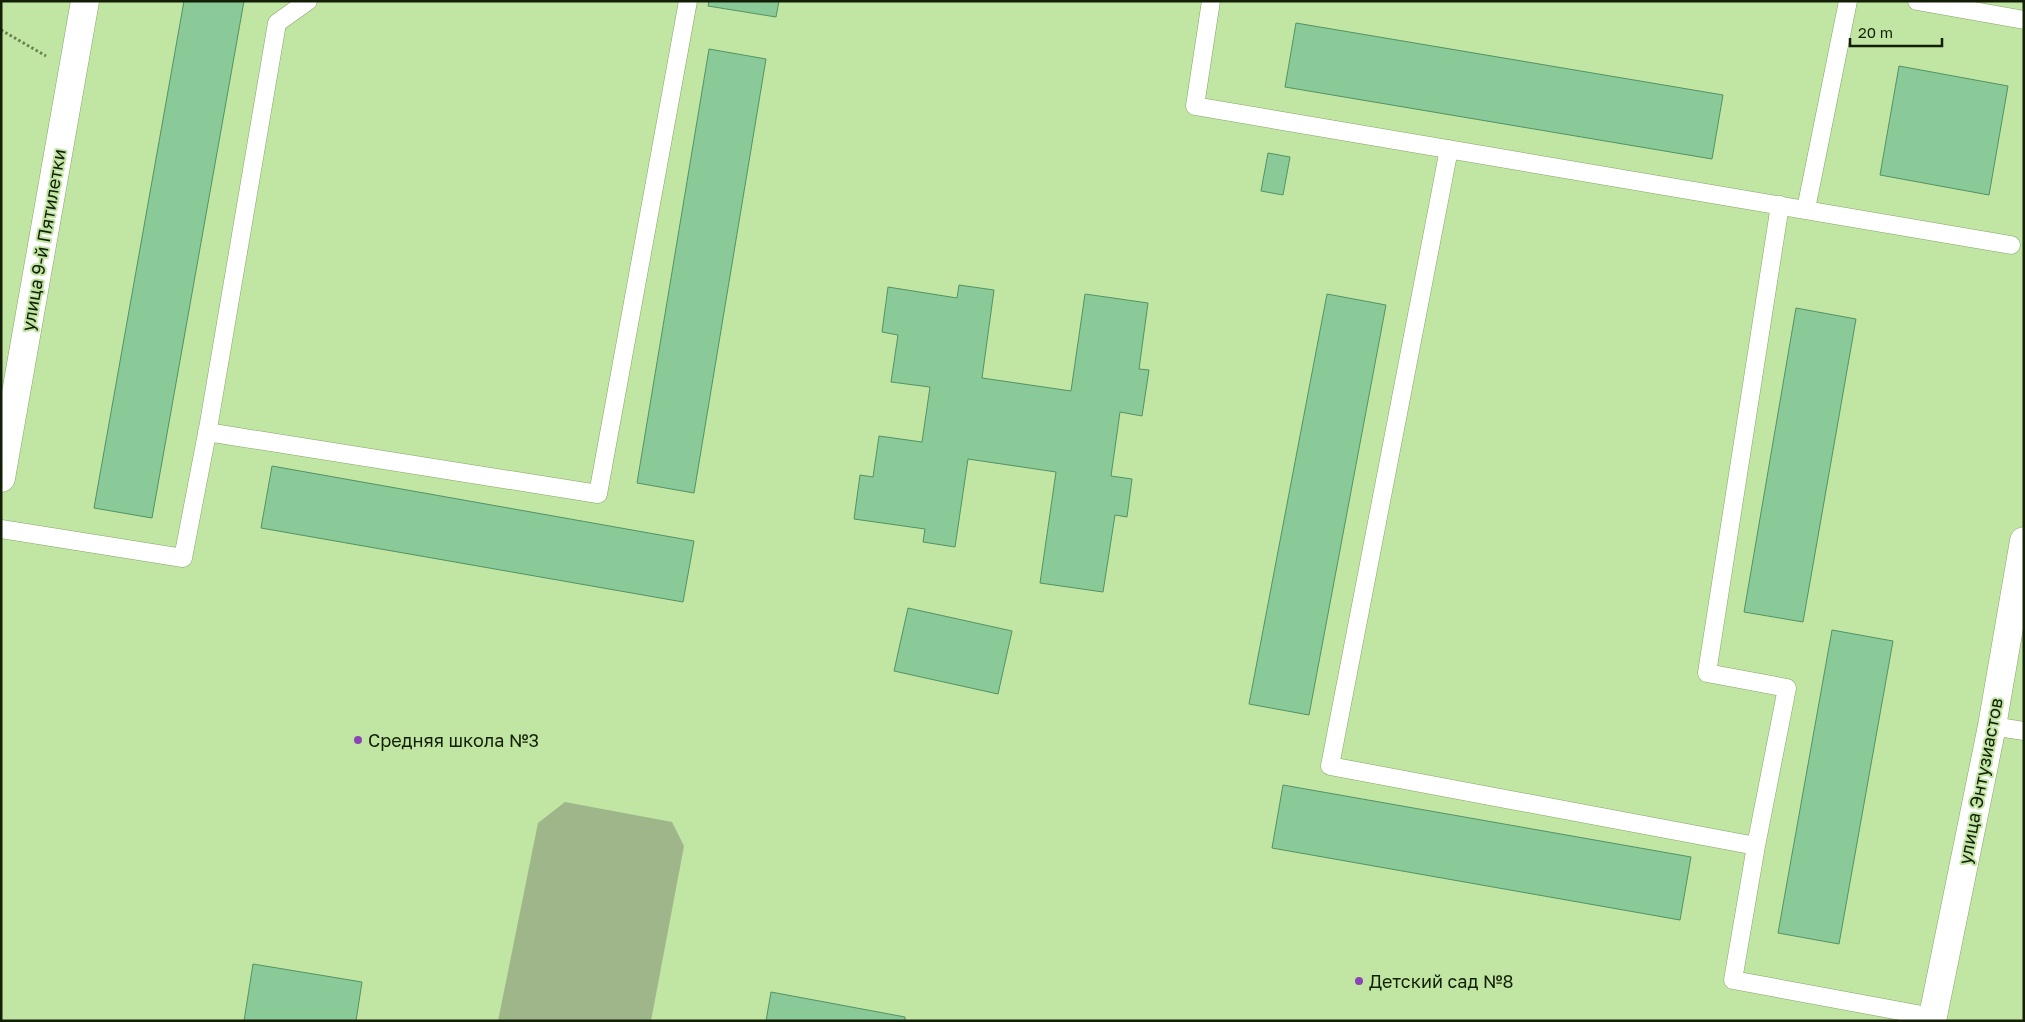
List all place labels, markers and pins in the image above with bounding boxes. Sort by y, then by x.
place label: Средняя школа №3 [368,729,539,751]
marker: Средняя школа №3 [352,734,364,746]
place label: Детский сад №8 [1369,970,1514,992]
marker: Детский сад №8 [1353,975,1365,987]

